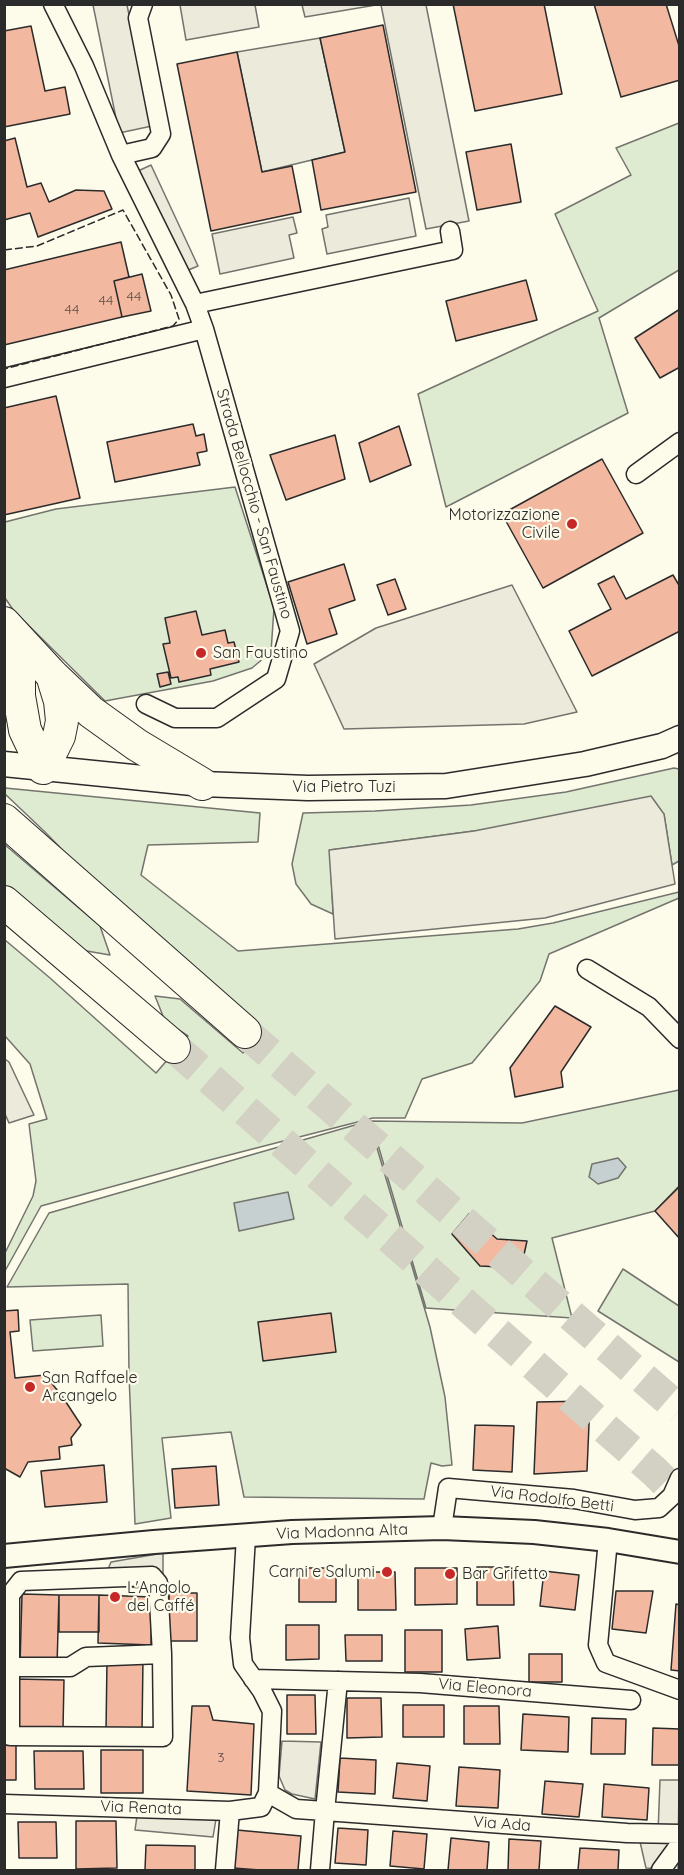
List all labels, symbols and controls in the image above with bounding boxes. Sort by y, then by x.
house number: 44 [127,289,141,305]
house number: 44 [99,293,113,309]
house number: 44 [65,302,79,318]
street label: Strada Bellocchio - San Faustino [212,387,296,621]
place label: Motorizzazione Civile [448,505,560,543]
marker: Motorizzazione Civile [565,517,579,531]
place label: San Faustino [213,643,308,663]
marker: San Faustino [194,646,208,660]
street label: Via Pietro Tuzi [292,777,396,797]
place label: San Raffaele Arcangelo [42,1368,138,1406]
marker: San Raffaele Arcangelo [23,1380,37,1394]
street label: Via Rodolfo Betti [489,1482,615,1516]
street label: Via Madonna Alta [276,1520,408,1544]
place label: Carni e Salumi [269,1562,375,1582]
place label: Bar Grifetto [462,1564,548,1584]
marker: Carni e Salumi [380,1565,394,1579]
marker: Bar Grifetto [443,1567,457,1581]
place label: L'Angolo del Caffé [127,1578,194,1616]
marker: L'Angolo del Caffé [108,1590,122,1604]
street label: Via Eleonora [437,1674,533,1702]
house number: 3 [217,1750,225,1766]
street label: Via Renata [100,1797,182,1819]
street label: Via Ada [472,1812,532,1836]

